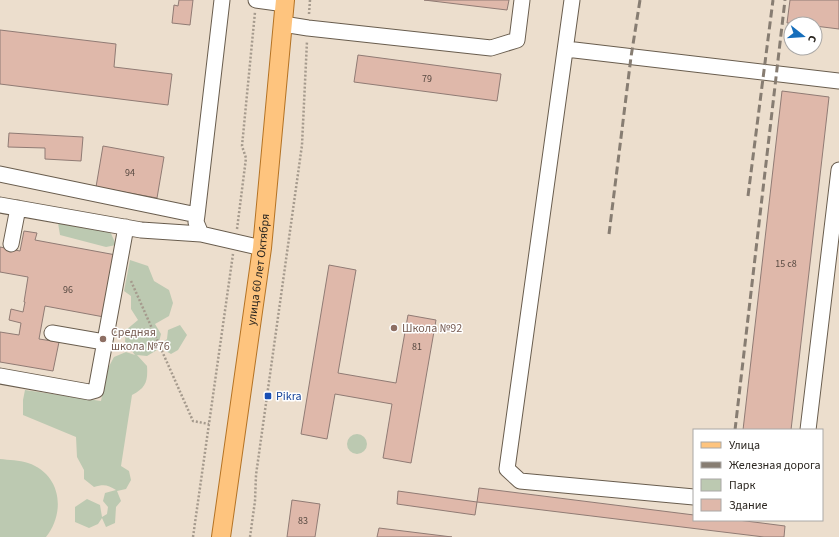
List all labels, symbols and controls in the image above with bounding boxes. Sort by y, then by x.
north arrow [783,16,823,56]
text: С [804,34,820,45]
house number: 79 [422,72,432,86]
house number: 94 [125,166,135,180]
street label: улица 60 лет Октября [243,213,274,327]
house number: 15 с8 [775,257,797,271]
house number: 96 [63,283,73,297]
place label: Школа №92 [402,320,462,337]
marker: Школа №92 [389,323,399,333]
place label: Средняя школа №76 [111,324,170,355]
marker: Средняя школа №76 [98,334,108,344]
house number: 81 [412,340,422,354]
place label: Pikra [276,388,302,405]
marker: Pikra [263,391,273,401]
legend [693,429,823,521]
text: Улица [729,437,760,454]
text: Железная дорога [729,457,821,474]
text: Парк [729,477,755,494]
text: Здание [729,497,768,514]
house number: 83 [298,514,308,528]

